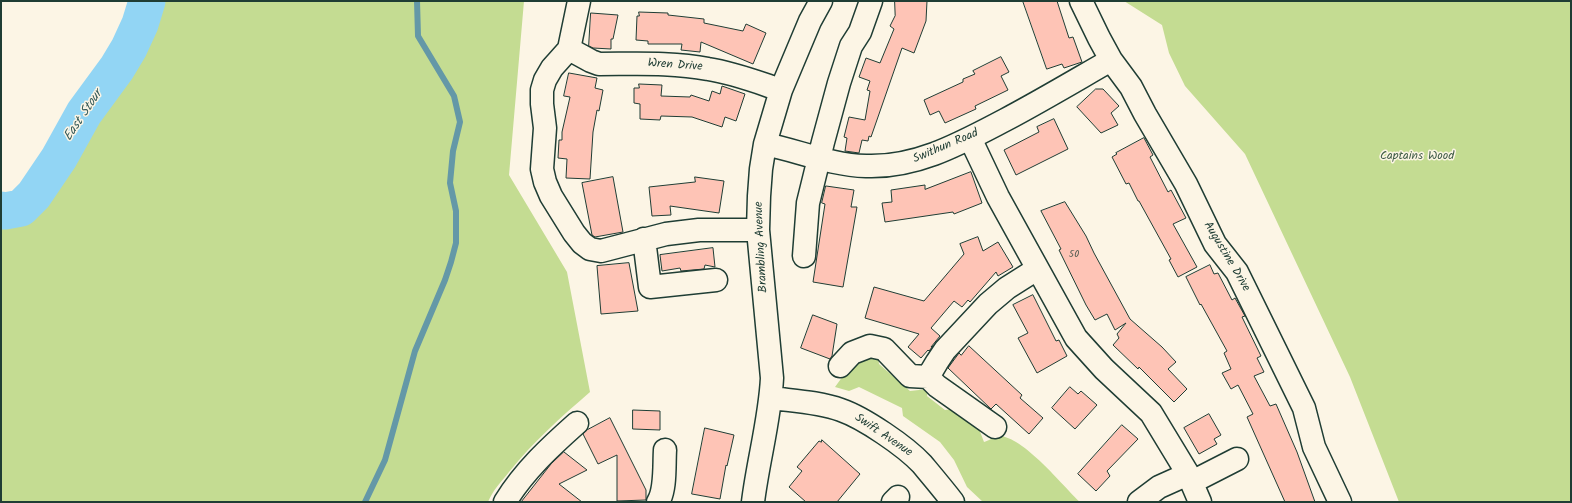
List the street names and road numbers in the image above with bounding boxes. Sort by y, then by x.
street label: Wren Drive [647,57,703,75]
street label: Swithun Road [911,127,981,167]
street label: Brambling Avenue [752,201,772,293]
street label: Augustine Drive [1200,220,1252,294]
street label: Swift Avenue [851,411,915,461]

